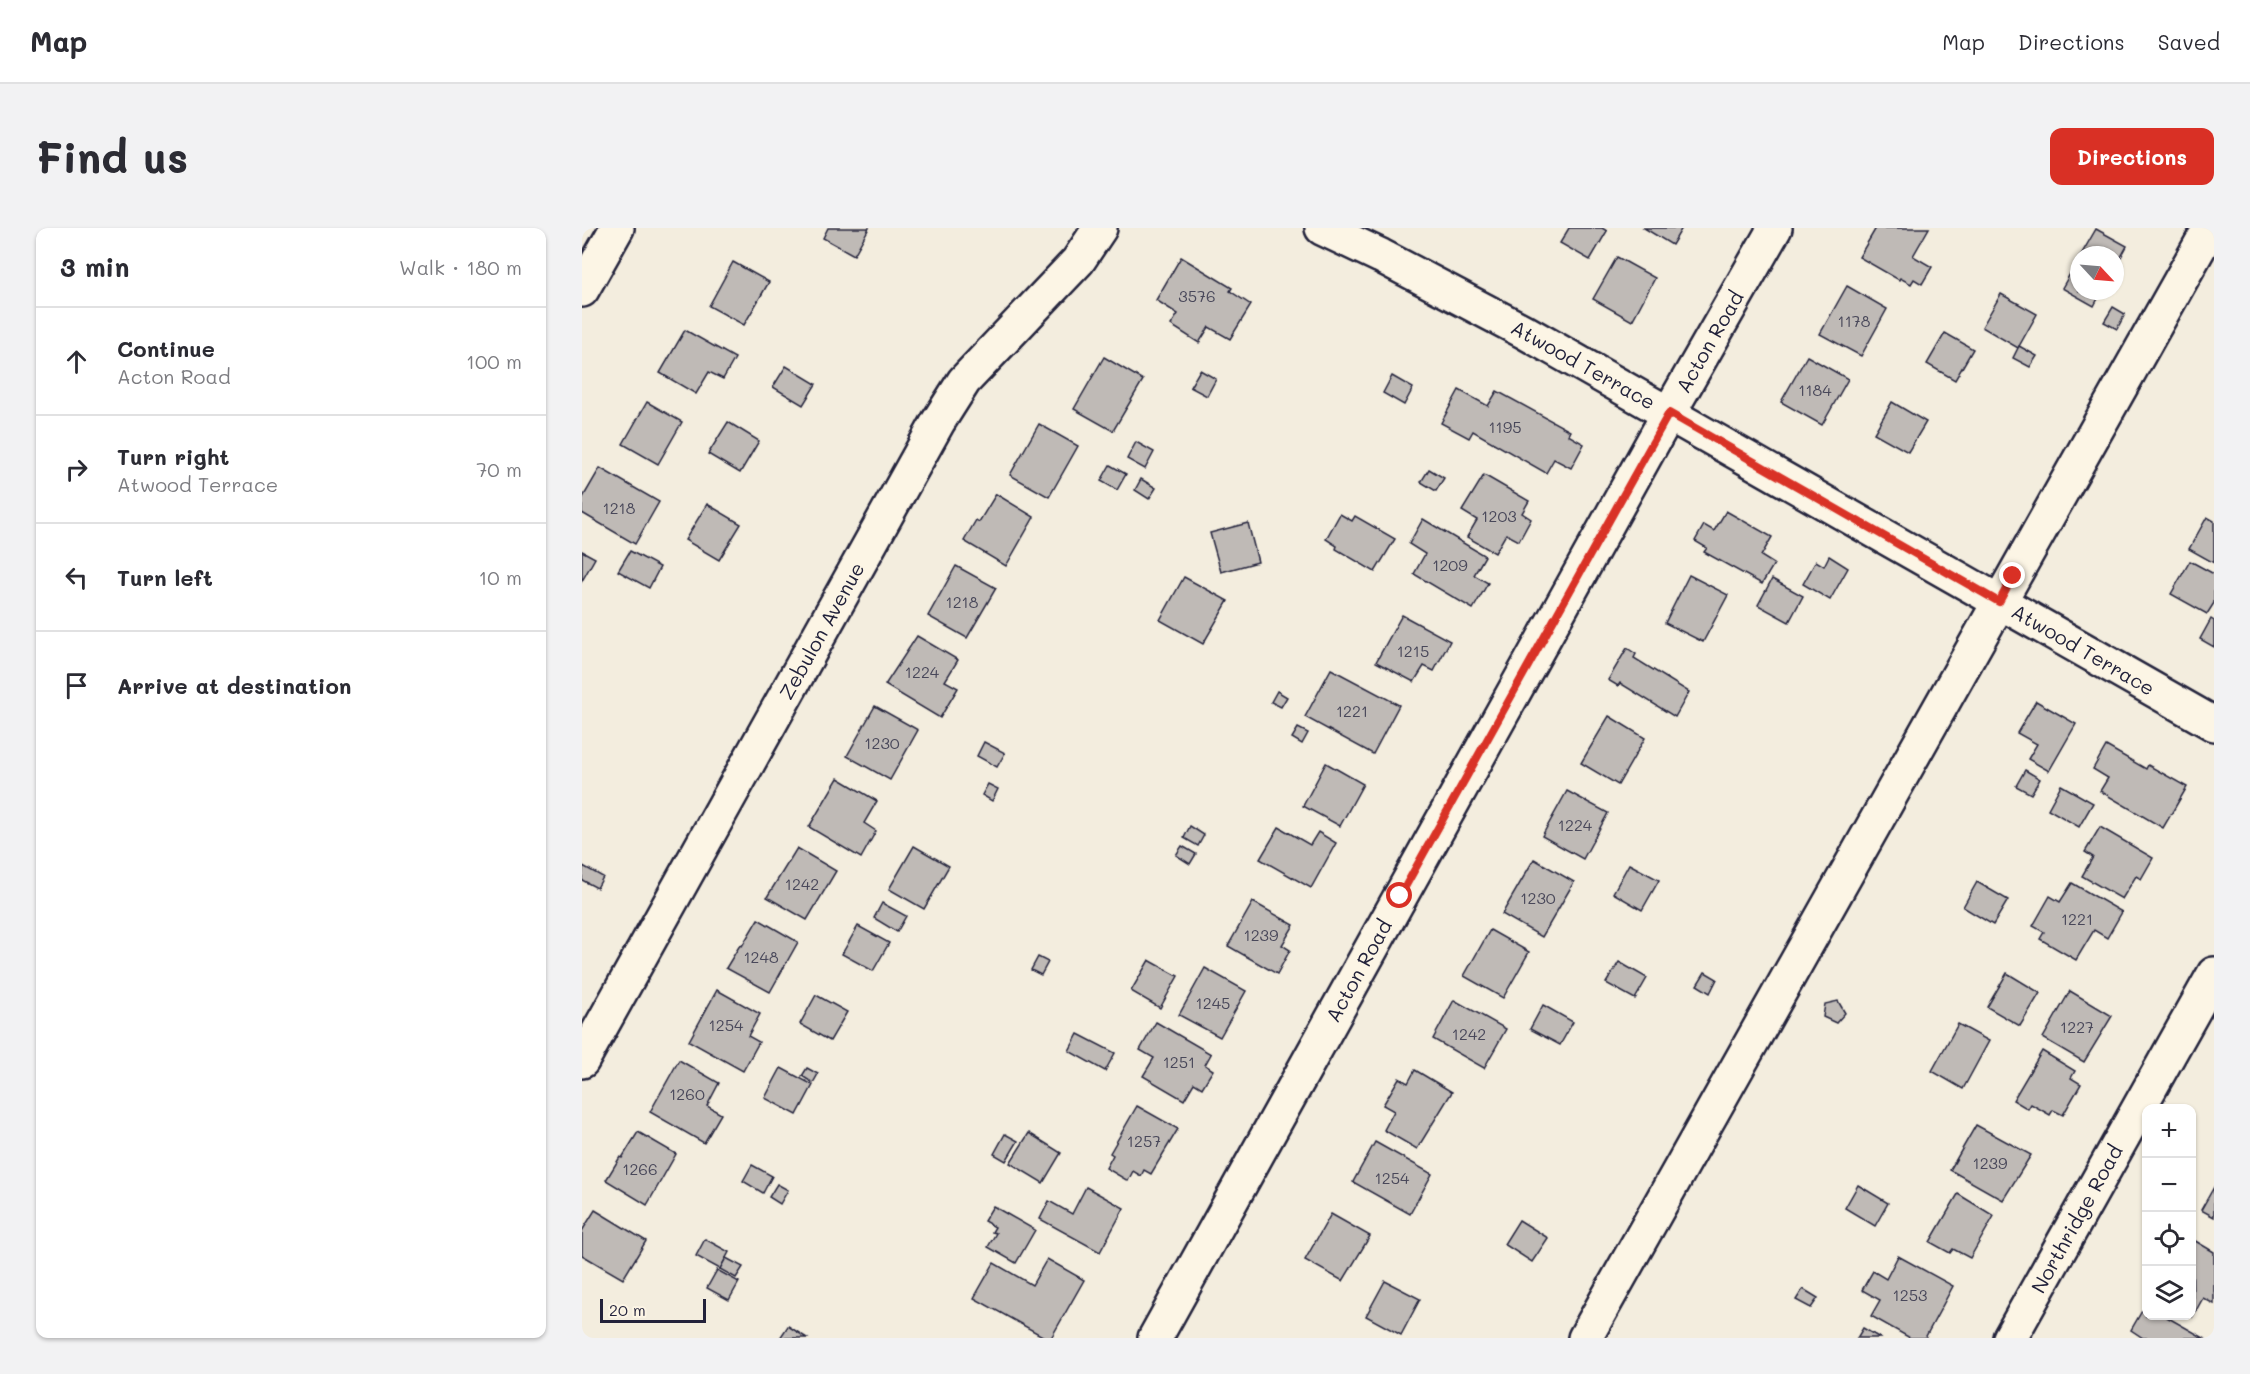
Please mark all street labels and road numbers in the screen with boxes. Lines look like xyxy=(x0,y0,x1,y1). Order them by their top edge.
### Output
street label: Acton Road xyxy=(1669,286,1749,397)
street label: Atwood Terrace xyxy=(1507,314,1660,415)
street label: Zebulon Avenue xyxy=(773,557,870,704)
street label: Atwood Terrace xyxy=(2007,598,2160,701)
street label: Acton Road xyxy=(1319,915,1397,1026)
street label: Northridge Road xyxy=(2025,1140,2128,1297)

